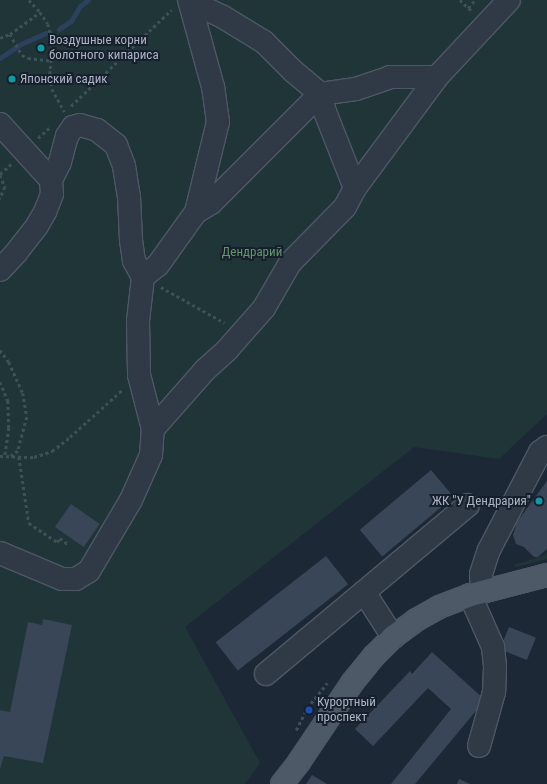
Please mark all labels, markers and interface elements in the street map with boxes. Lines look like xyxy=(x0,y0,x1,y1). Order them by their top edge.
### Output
place label: Воздушные корни болотного кипариса xyxy=(49,33,159,64)
marker: Воздушные корни болотного кипариса xyxy=(36,43,46,53)
place label: Японский садик xyxy=(20,71,108,87)
marker: Японский садик xyxy=(7,74,17,84)
park label: Дендрарий xyxy=(222,244,282,260)
place label: ЖК "У Дендрария" xyxy=(432,493,531,509)
marker: ЖК "У Дендрария" xyxy=(534,496,544,506)
place label: Курортный проспект xyxy=(317,695,376,726)
marker: Курортный проспект xyxy=(304,705,314,715)

